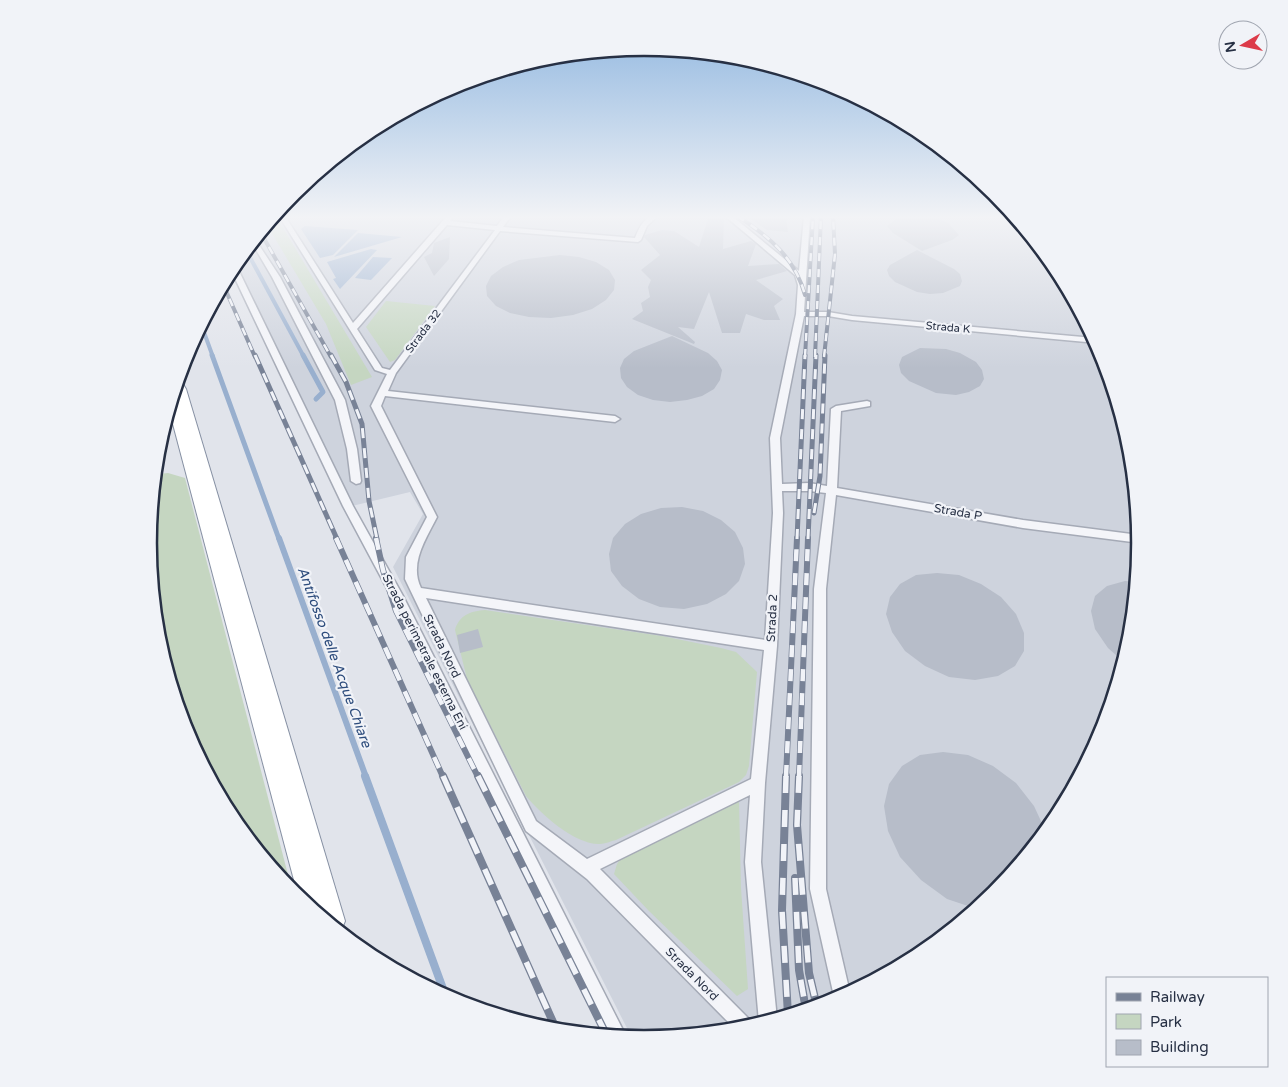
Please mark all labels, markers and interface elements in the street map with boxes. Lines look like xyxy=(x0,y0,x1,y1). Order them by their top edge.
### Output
north arrow xyxy=(1218,20,1268,70)
text: N xyxy=(1221,40,1240,54)
street label: Strada 32 xyxy=(403,307,444,356)
street label: Strada K xyxy=(925,319,971,336)
street label: Strada P xyxy=(933,501,983,523)
water label: Antifosso delle Acque Chiare xyxy=(294,564,376,751)
street label: Strada perimetrale esterna Eni xyxy=(380,572,470,732)
street label: Strada 2 xyxy=(764,594,780,642)
street label: Strada Nord xyxy=(421,612,463,680)
street label: Strada Nord xyxy=(663,945,721,1003)
legend xyxy=(1106,977,1268,1067)
text: Railway xyxy=(1150,988,1205,1006)
text: Park xyxy=(1150,1013,1182,1031)
text: Building xyxy=(1150,1038,1209,1056)

